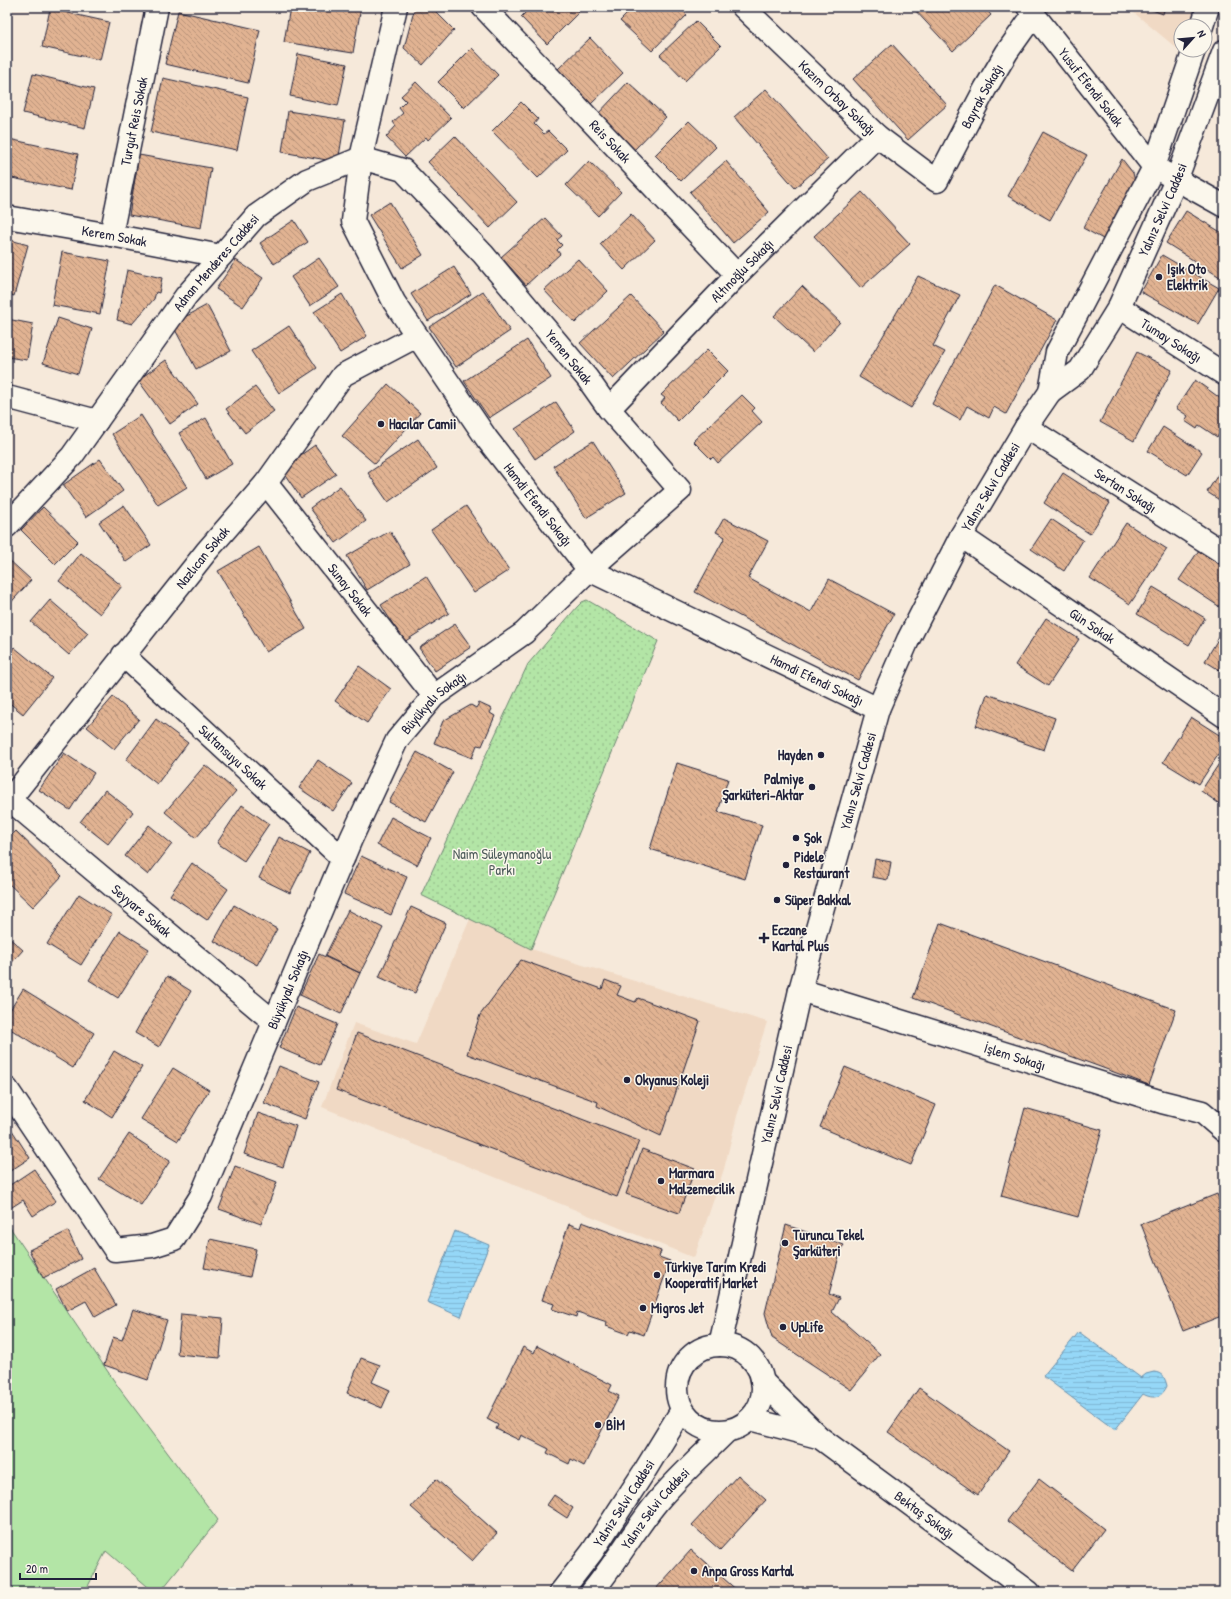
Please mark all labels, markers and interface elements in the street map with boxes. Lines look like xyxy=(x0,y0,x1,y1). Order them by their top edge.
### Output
north arrow xyxy=(1173,18,1213,58)
text: N xyxy=(1194,28,1210,39)
street label: Yusuf Efendi Sokak xyxy=(1055,44,1129,130)
street label: Kazım Orbay Sokağı xyxy=(795,56,881,139)
street label: Bayrak Sokağı xyxy=(956,60,1007,132)
street label: Turgut Reis Sokak xyxy=(115,75,152,167)
street label: Reis Sokak xyxy=(586,115,636,167)
street label: Yalnız Selvi Caddesi xyxy=(1133,160,1191,259)
street label: Adnan Menderes Caddesi xyxy=(168,209,263,315)
street label: Kerem Sokak xyxy=(80,220,149,251)
street label: Altınoğlu Sokağı xyxy=(706,234,777,306)
place label: Işık Oto Elektrik xyxy=(1167,259,1208,294)
marker: Işık Oto Elektrik xyxy=(1154,272,1164,282)
street label: Tumay Sokağı xyxy=(1137,313,1206,367)
street label: Yemen Sokak xyxy=(541,325,598,388)
place label: Hacılar Camii xyxy=(389,414,456,433)
marker: Hacılar Camii xyxy=(376,419,386,429)
street label: Yalnız Selvi Caddesi xyxy=(956,438,1024,534)
street label: Hamdi Efendi Sokağı xyxy=(500,459,577,550)
street label: Sertan Sokağı xyxy=(1091,463,1160,517)
street label: Nazlıcan Sokak xyxy=(171,522,234,592)
street label: Sunay Sokak xyxy=(324,559,377,620)
street label: Gün Sokak xyxy=(1066,603,1119,648)
street label: Hamdi Efendi Sokağı xyxy=(768,649,867,710)
street label: Büyükyalı Sokağı xyxy=(396,666,470,738)
street label: Sultansuyu Sokak xyxy=(195,720,272,793)
street label: Yalnız Selvi Caddesi xyxy=(835,730,880,831)
place label: Hayden xyxy=(778,745,813,766)
marker: Hayden xyxy=(816,750,826,760)
place label: Palmiye Şarküteri-Aktar xyxy=(722,769,805,804)
marker: Palmiye Şarküteri-Aktar xyxy=(807,782,817,792)
place label: Şok xyxy=(804,828,822,847)
marker: Şok xyxy=(791,833,801,843)
park label: Naim Süleymanoğlu Parkı xyxy=(453,844,552,879)
place label: Pidele Restaurant xyxy=(794,847,850,882)
marker: Pidele Restaurant xyxy=(781,860,791,870)
street label: Seyyare Sokak xyxy=(108,880,176,941)
place label: Süper Bakkal xyxy=(785,890,851,911)
marker: Süper Bakkal xyxy=(772,895,782,905)
place label: Eczane Kartal Plus xyxy=(772,920,830,955)
marker: Eczane Kartal Plus xyxy=(759,933,769,943)
street label: Büyükyalı Sokağı xyxy=(262,947,312,1032)
street label: İşlem Sokağı xyxy=(982,1038,1048,1075)
street label: Yalnız Selvi Caddesi xyxy=(756,1043,796,1145)
place label: Okyanus Koleji xyxy=(635,1070,709,1091)
marker: Okyanus Koleji xyxy=(622,1075,632,1085)
place label: Marmara Malzemecilik xyxy=(669,1163,735,1198)
marker: Marmara Malzemecilik xyxy=(656,1176,666,1186)
place label: Turuncu Tekel Şarküteri xyxy=(792,1225,864,1260)
marker: Turuncu Tekel Şarküteri xyxy=(780,1238,790,1248)
place label: Türkiye Tarım Kredi Kooperatif Market xyxy=(664,1257,766,1294)
marker: Türkiye Tarım Kredi Kooperatif Market xyxy=(652,1270,662,1280)
place label: Migros Jet xyxy=(651,1298,705,1319)
marker: Migros Jet xyxy=(638,1303,648,1313)
place label: UpLife xyxy=(791,1317,824,1338)
marker: UpLife xyxy=(778,1322,788,1332)
place label: BİM xyxy=(606,1415,625,1434)
marker: BİM xyxy=(593,1420,603,1430)
street label: Yalniz Selvi Caddesi xyxy=(588,1456,658,1550)
street label: Yalnız Selvi Caddesi xyxy=(616,1463,693,1553)
street label: Bektaş Sokağı xyxy=(891,1486,959,1543)
scale bar xyxy=(20,1555,96,1581)
text: 20 m xyxy=(26,1560,48,1577)
place label: Anpa Gross Kartal xyxy=(702,1561,794,1582)
marker: Anpa Gross Kartal xyxy=(689,1566,699,1576)

